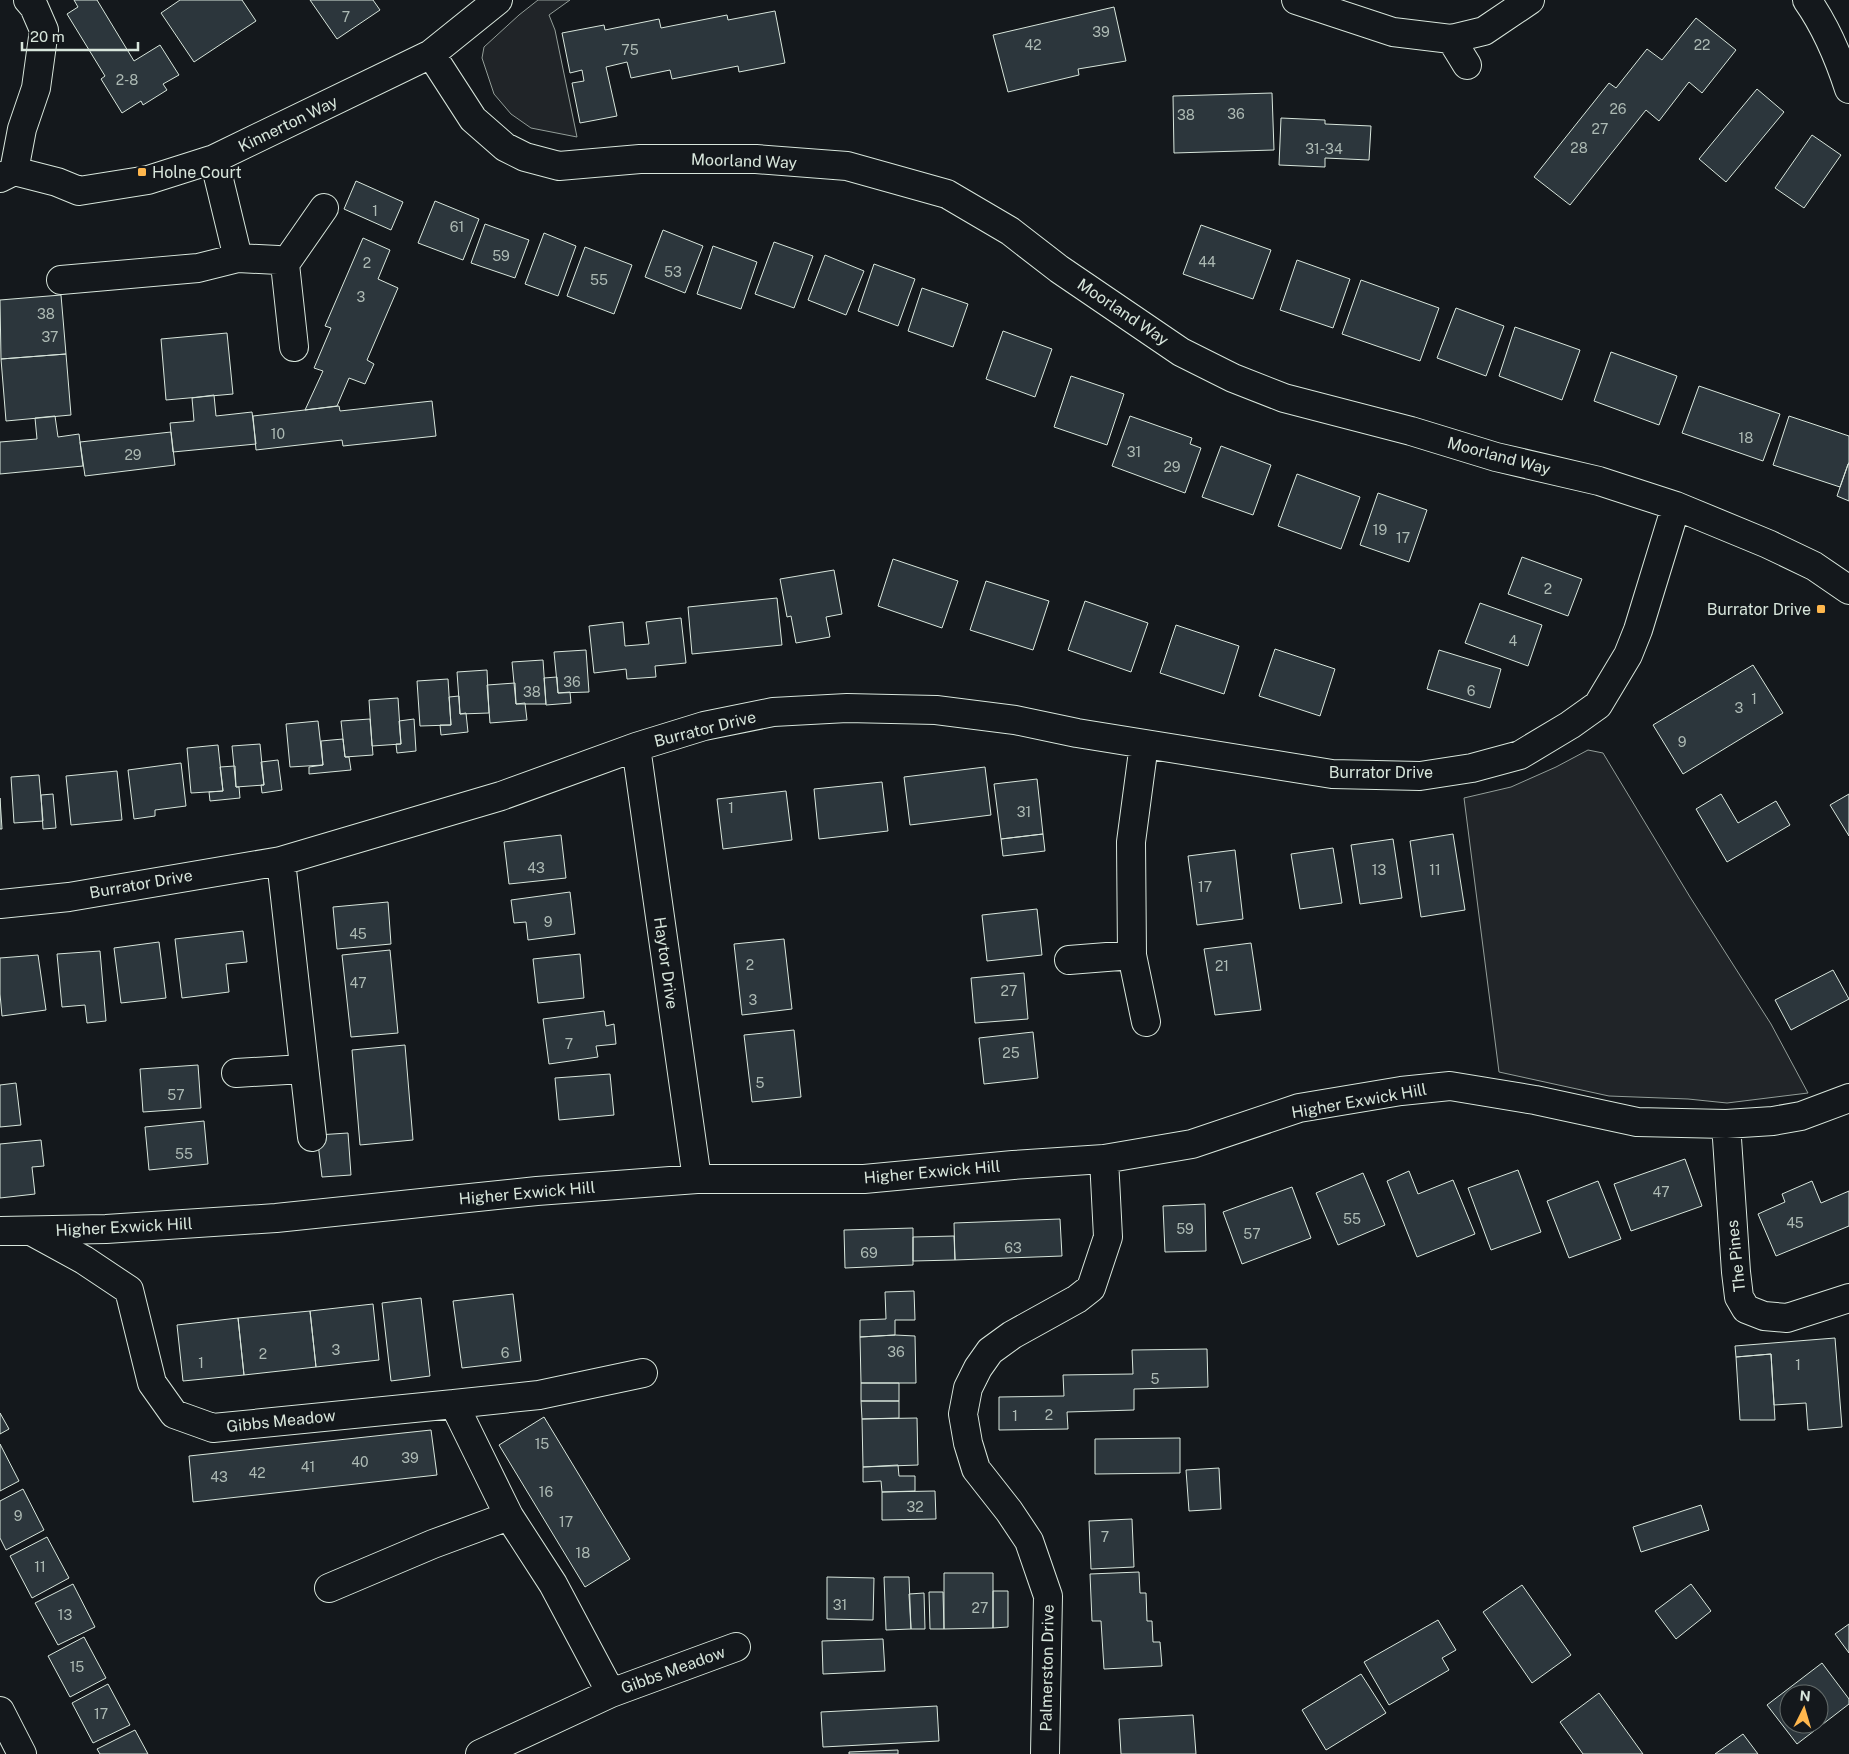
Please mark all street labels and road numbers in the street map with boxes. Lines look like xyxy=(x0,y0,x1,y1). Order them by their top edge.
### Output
street label: Kinnerton Way xyxy=(235,92,341,156)
street label: Moorland Way xyxy=(691,150,798,172)
street label: Moorland Way xyxy=(1074,274,1173,350)
street label: Moorland Way xyxy=(1445,433,1553,479)
street label: Burrator Drive xyxy=(652,707,758,751)
street label: Burrator Drive xyxy=(1329,763,1433,782)
street label: Burrator Drive xyxy=(88,866,194,902)
street label: Haytor Drive xyxy=(650,916,682,1010)
street label: Higher Exwick Hill xyxy=(1290,1080,1428,1122)
street label: Higher Exwick Hill xyxy=(863,1157,1001,1187)
street label: Higher Exwick Hill xyxy=(458,1178,596,1208)
street label: Higher Exwick Hill xyxy=(55,1214,193,1240)
street label: The Pines xyxy=(1723,1219,1749,1293)
street label: Gibbs Meadow xyxy=(226,1406,337,1436)
street label: Palmerston Drive xyxy=(1036,1604,1058,1732)
street label: Gibbs Meadow xyxy=(618,1642,728,1698)

